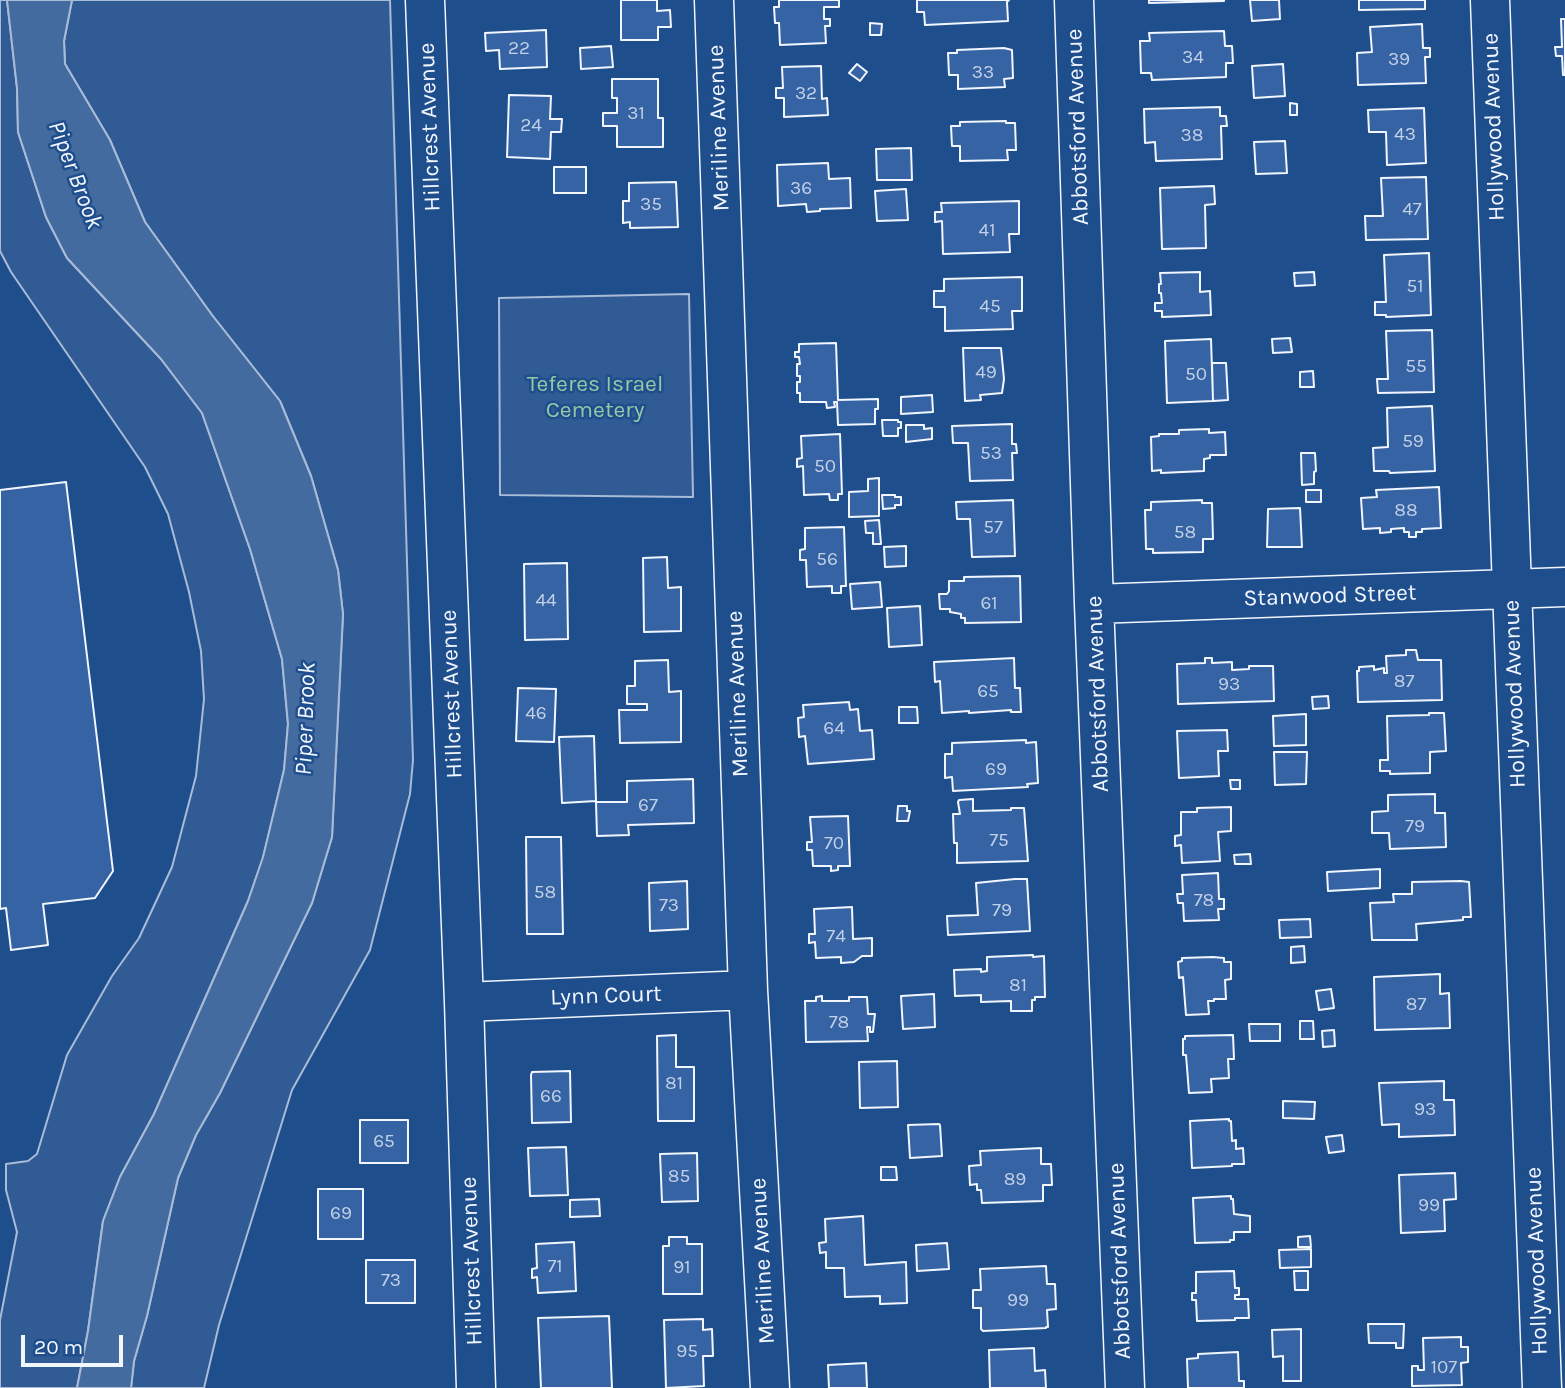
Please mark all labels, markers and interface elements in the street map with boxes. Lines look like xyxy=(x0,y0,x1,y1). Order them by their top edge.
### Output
street label: Abbotsford Avenue xyxy=(1061,28,1095,226)
street label: Hollywood Avenue xyxy=(1477,33,1511,221)
house number: 22 xyxy=(508,38,530,60)
street label: Hillcrest Avenue xyxy=(413,42,447,212)
street label: Meriline Avenue xyxy=(702,44,736,212)
house number: 34 xyxy=(1182,47,1204,69)
house number: 39 xyxy=(1388,49,1410,71)
house number: 33 xyxy=(972,62,994,84)
house number: 32 xyxy=(795,83,817,105)
house number: 31 xyxy=(627,103,645,125)
house number: 24 xyxy=(520,115,542,137)
water label: Piper Brook xyxy=(41,117,109,233)
house number: 43 xyxy=(1394,124,1416,146)
house number: 38 xyxy=(1181,125,1203,147)
house number: 36 xyxy=(790,178,812,200)
house number: 35 xyxy=(640,194,662,216)
house number: 47 xyxy=(1402,199,1422,221)
house number: 41 xyxy=(979,220,995,242)
house number: 51 xyxy=(1406,276,1424,298)
house number: 45 xyxy=(979,296,1001,318)
house number: 55 xyxy=(1405,356,1427,378)
house number: 49 xyxy=(975,362,997,384)
house number: 50 xyxy=(1185,364,1207,386)
park label: Teferes Israel Cemetery xyxy=(527,370,663,424)
house number: 59 xyxy=(1402,431,1424,453)
house number: 53 xyxy=(980,443,1002,465)
house number: 50 xyxy=(814,456,836,478)
house number: 88 xyxy=(1394,500,1418,522)
house number: 57 xyxy=(983,517,1003,539)
house number: 58 xyxy=(1174,522,1196,544)
house number: 56 xyxy=(816,549,838,571)
street label: Stanwood Street xyxy=(1243,579,1417,613)
house number: 44 xyxy=(535,590,557,612)
house number: 61 xyxy=(980,593,998,615)
street label: Abbotsford Avenue xyxy=(1081,595,1115,793)
street label: Hollywood Avenue xyxy=(1498,600,1532,788)
street label: Hillcrest Avenue xyxy=(435,609,469,779)
street label: Meriline Avenue xyxy=(721,610,755,778)
water label: Piper Brook xyxy=(290,662,322,776)
house number: 87 xyxy=(1394,671,1414,693)
house number: 93 xyxy=(1218,674,1240,696)
house number: 65 xyxy=(977,681,999,703)
house number: 46 xyxy=(525,703,547,725)
house number: 64 xyxy=(823,718,845,740)
house number: 69 xyxy=(985,759,1007,781)
house number: 67 xyxy=(638,795,658,817)
house number: 79 xyxy=(1405,816,1425,838)
house number: 75 xyxy=(989,830,1009,852)
house number: 70 xyxy=(824,833,844,855)
house number: 58 xyxy=(534,882,556,904)
house number: 78 xyxy=(1194,890,1214,912)
house number: 73 xyxy=(659,895,679,917)
house number: 79 xyxy=(992,900,1012,922)
house number: 74 xyxy=(826,926,846,948)
house number: 81 xyxy=(1009,975,1027,997)
street label: Lynn Court xyxy=(550,980,662,1012)
house number: 87 xyxy=(1406,994,1426,1016)
house number: 78 xyxy=(829,1012,849,1034)
house number: 81 xyxy=(665,1073,683,1095)
house number: 66 xyxy=(540,1086,562,1108)
house number: 93 xyxy=(1414,1099,1436,1121)
house number: 65 xyxy=(373,1131,395,1153)
street label: Abbotsford Avenue xyxy=(1103,1162,1137,1360)
house number: 85 xyxy=(668,1166,690,1188)
street label: Hollywood Avenue xyxy=(1520,1167,1554,1355)
house number: 89 xyxy=(1004,1169,1026,1191)
street label: Hillcrest Avenue xyxy=(455,1176,489,1346)
street label: Meriline Avenue xyxy=(745,1177,781,1345)
house number: 99 xyxy=(1418,1195,1440,1217)
house number: 69 xyxy=(330,1203,352,1225)
house number: 71 xyxy=(547,1256,563,1278)
house number: 91 xyxy=(673,1257,691,1279)
house number: 73 xyxy=(381,1270,401,1292)
house number: 99 xyxy=(1007,1290,1029,1312)
scale bar xyxy=(24,1322,126,1366)
text: 20 m xyxy=(34,1335,83,1359)
house number: 95 xyxy=(676,1341,698,1363)
house number: 107 xyxy=(1431,1357,1457,1379)

